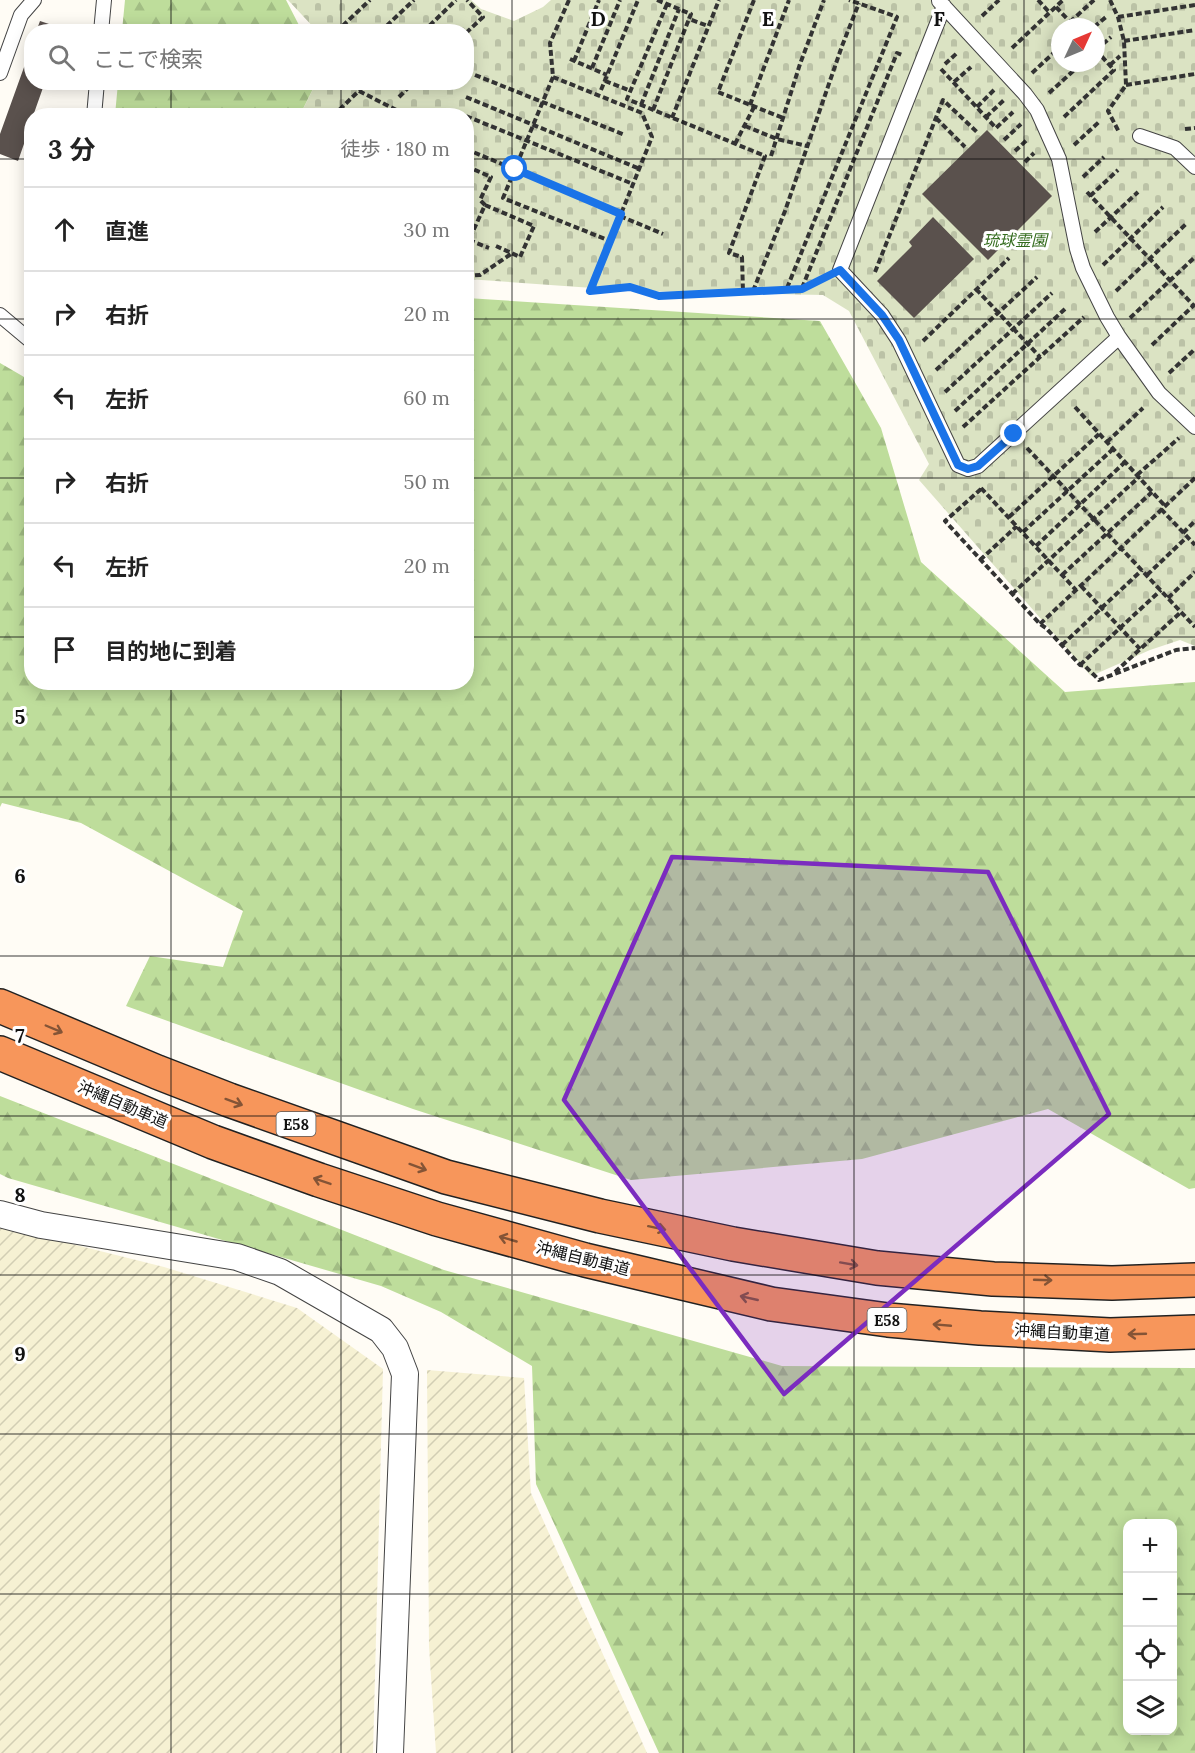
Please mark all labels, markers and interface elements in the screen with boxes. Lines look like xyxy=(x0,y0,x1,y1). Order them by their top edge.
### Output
text: D xyxy=(590,6,606,31)
text: E xyxy=(762,6,774,31)
text: F xyxy=(933,6,945,31)
north arrow xyxy=(1051,18,1105,72)
search box xyxy=(24,24,474,90)
icon: search xyxy=(45,41,78,74)
text: ここで検索 xyxy=(93,45,203,73)
text: 3 分 xyxy=(48,133,95,166)
text: 徒歩 · 180 m xyxy=(340,136,450,161)
route start xyxy=(501,155,527,181)
icon: ahead xyxy=(48,213,81,246)
text: 直進 xyxy=(105,217,149,245)
text: 30 m xyxy=(403,217,450,242)
park label: 琉球霊園 xyxy=(983,230,1049,250)
icon: right xyxy=(48,297,81,330)
text: 右折 xyxy=(105,301,149,329)
text: 20 m xyxy=(404,301,450,326)
icon: left xyxy=(48,381,81,414)
text: 左折 xyxy=(105,385,149,413)
text: 60 m xyxy=(403,385,450,410)
route end xyxy=(1000,420,1026,446)
icon: right xyxy=(48,465,81,498)
text: 右折 xyxy=(105,469,149,497)
text: 50 m xyxy=(404,469,450,494)
icon: left xyxy=(48,549,81,582)
text: 左折 xyxy=(105,553,149,581)
text: 20 m xyxy=(404,553,450,578)
icon: arrive xyxy=(48,633,81,666)
text: 目的地に到着 xyxy=(105,637,237,665)
text: 5 xyxy=(15,704,26,729)
text: 6 xyxy=(14,863,26,888)
text: 7 xyxy=(15,1023,25,1048)
one-way arrow xyxy=(44,1024,63,1035)
street label: 沖縄自動車道 xyxy=(75,1076,171,1132)
one-way arrow xyxy=(225,1098,243,1109)
road number: E58 xyxy=(276,1112,316,1136)
one-way arrow xyxy=(408,1163,427,1174)
one-way arrow xyxy=(313,1174,332,1185)
text: 8 xyxy=(14,1182,26,1207)
one-way arrow xyxy=(647,1223,666,1234)
one-way arrow xyxy=(499,1233,518,1244)
street label: 沖縄自動車道 xyxy=(534,1237,632,1279)
one-way arrow xyxy=(838,1258,858,1269)
one-way arrow xyxy=(1032,1275,1052,1286)
one-way arrow xyxy=(740,1292,759,1304)
road number: E58 xyxy=(868,1308,906,1332)
one-way arrow xyxy=(932,1319,952,1330)
street label: 沖縄自動車道 xyxy=(1014,1320,1110,1344)
one-way arrow xyxy=(1127,1328,1147,1340)
text: 9 xyxy=(14,1341,26,1366)
map controls xyxy=(1123,1519,1177,1735)
button: + xyxy=(1123,1519,1177,1573)
button: − xyxy=(1123,1573,1177,1627)
button: locate xyxy=(1123,1627,1177,1681)
button: layers xyxy=(1123,1681,1177,1735)

